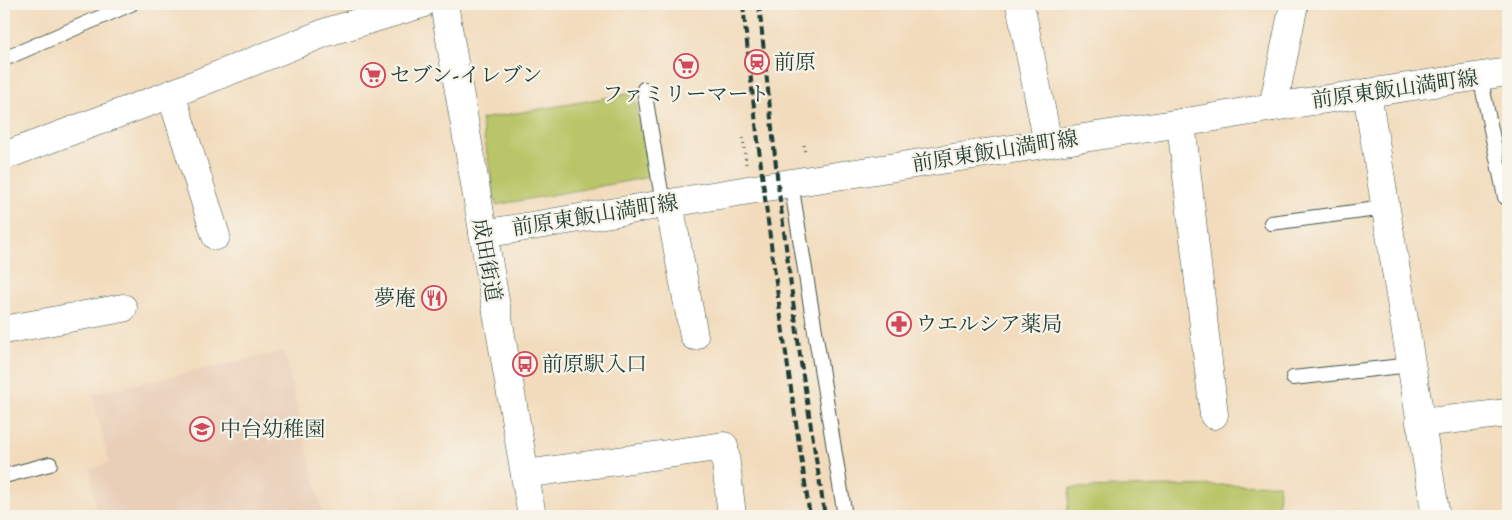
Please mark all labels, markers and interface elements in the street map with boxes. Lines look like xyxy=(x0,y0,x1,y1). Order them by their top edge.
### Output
station icon: 前原 xyxy=(744,49,770,75)
place label: 前原 xyxy=(774,49,816,79)
supermarket icon: ファミリーマート xyxy=(673,53,699,79)
supermarket icon: セブン-イレブン xyxy=(360,62,386,88)
place label: セブン-イレブン xyxy=(390,62,542,92)
street label: 前原東飯山満町線 xyxy=(1310,64,1481,118)
place label: ファミリーマート xyxy=(602,81,770,111)
street label: 前原東飯山満町線 xyxy=(910,125,1081,181)
street label: 前原東飯山満町線 xyxy=(510,189,681,245)
street label: 成田街道 xyxy=(463,216,507,304)
place label: 夢庵 xyxy=(374,285,416,315)
restaurant icon: 夢庵 xyxy=(421,285,447,311)
pharmacy icon: ウエルシア薬局 xyxy=(886,311,912,337)
place label: ウエルシア薬局 xyxy=(916,311,1062,341)
bus stop icon: 前原駅入口 xyxy=(512,351,538,377)
place label: 前原駅入口 xyxy=(542,351,647,381)
school or university icon: 中台幼稚園 xyxy=(189,416,215,442)
place label: 中台幼稚園 xyxy=(220,416,325,446)

